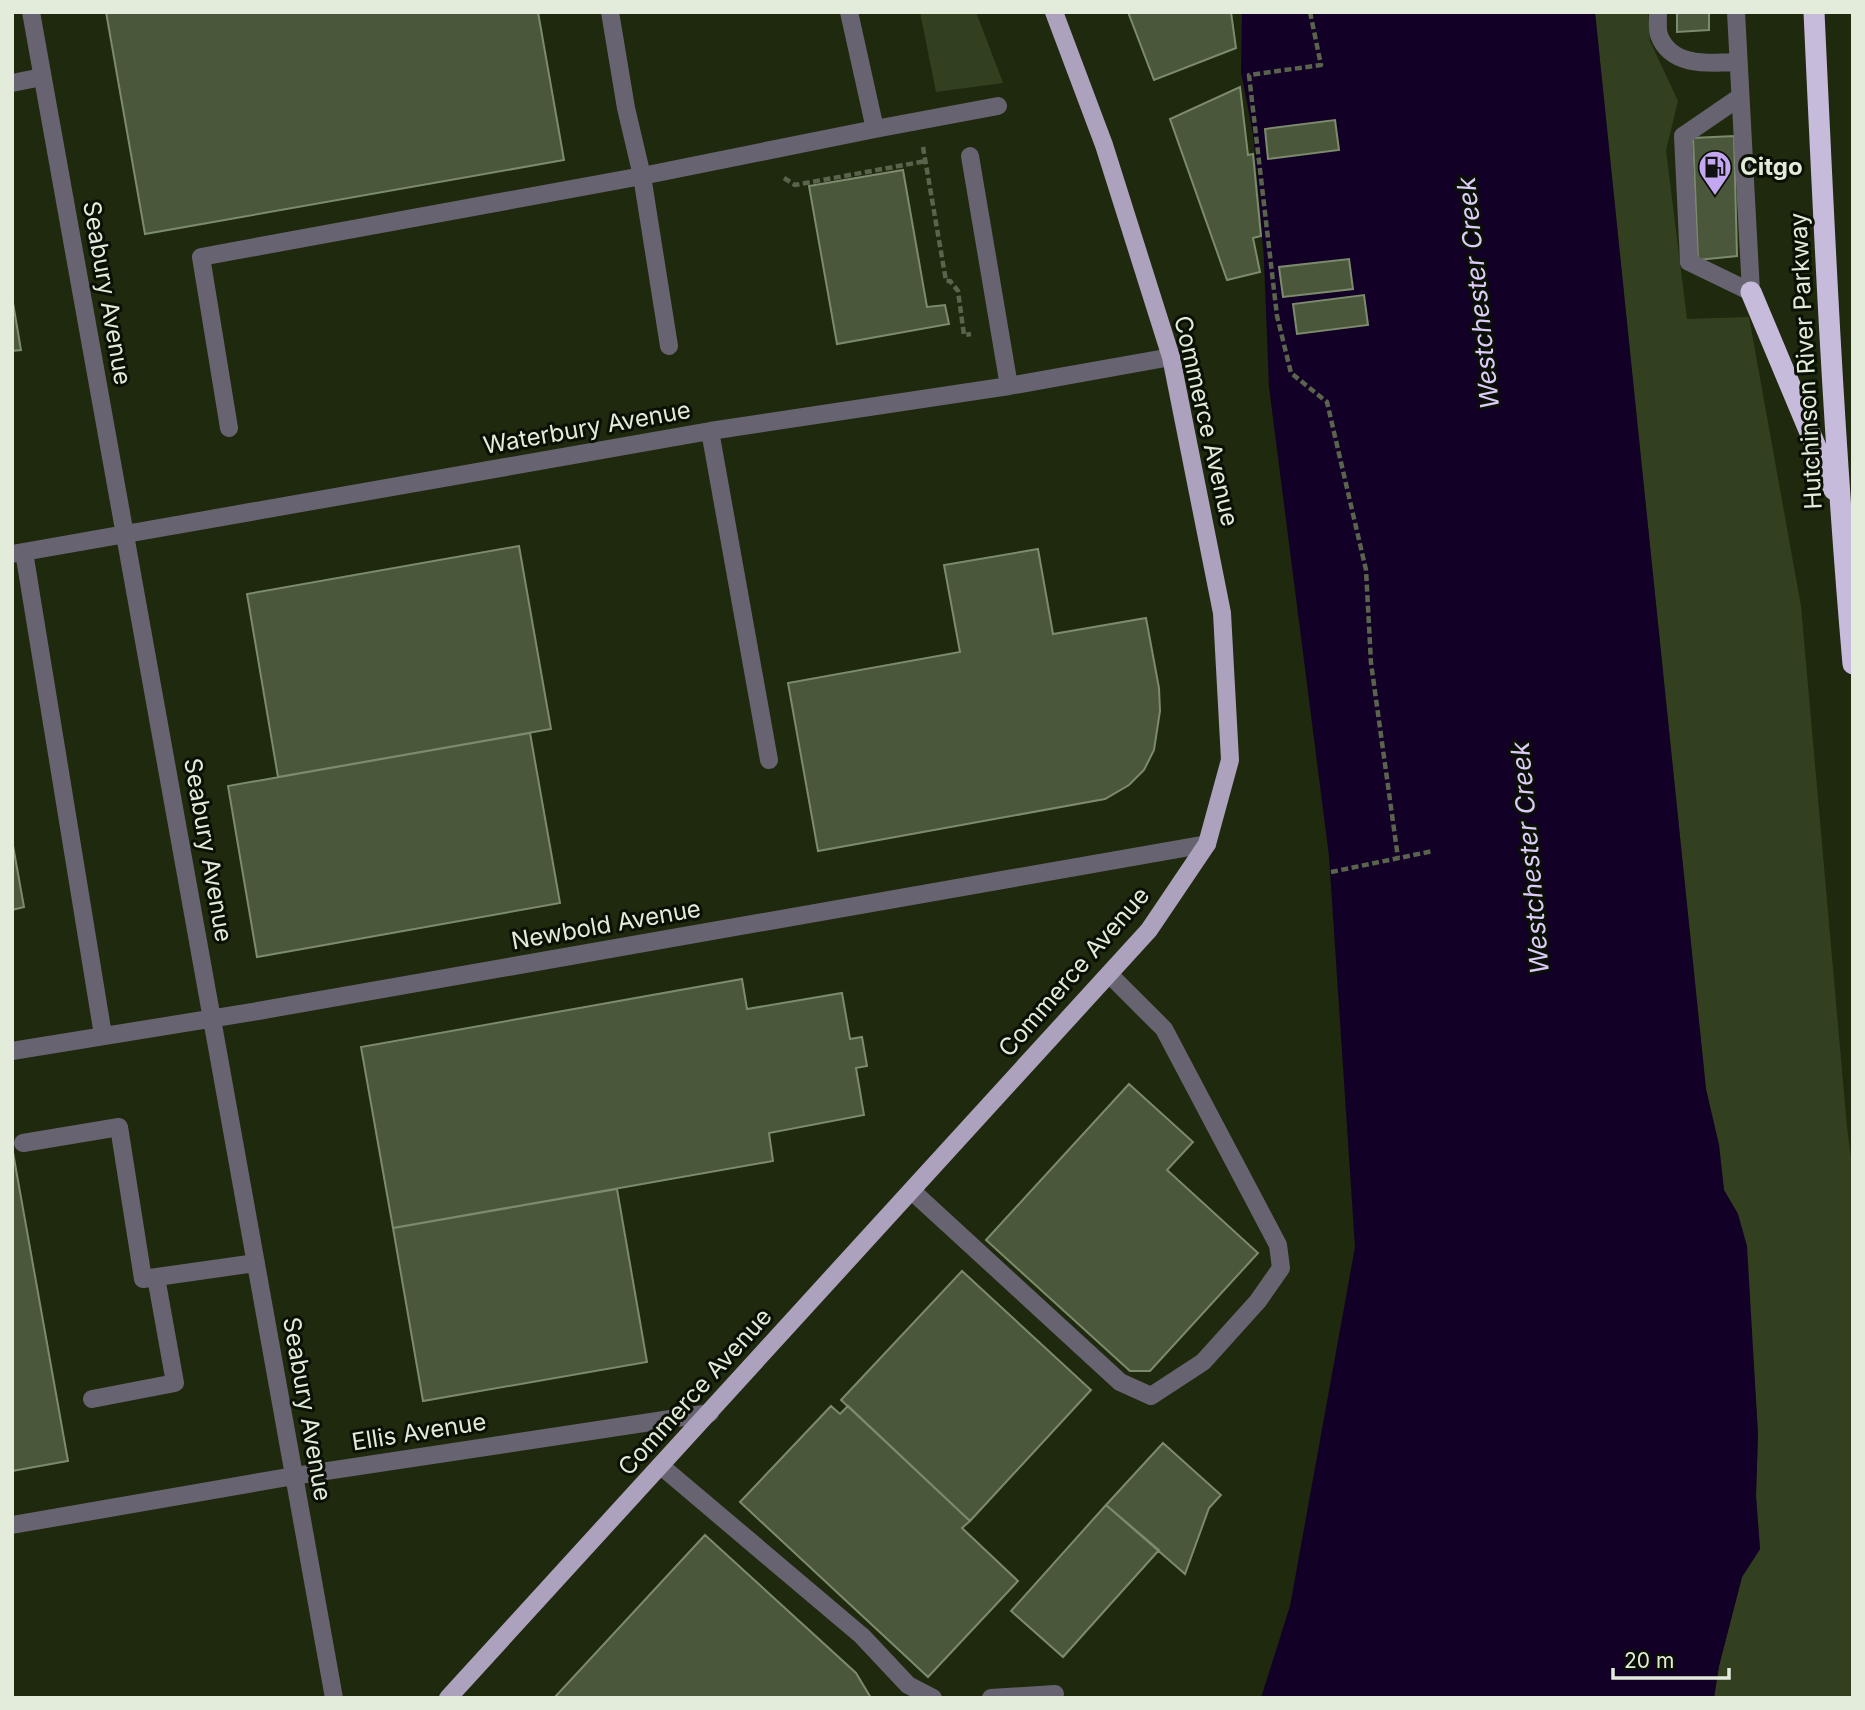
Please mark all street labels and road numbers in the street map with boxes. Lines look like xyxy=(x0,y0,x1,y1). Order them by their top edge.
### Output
street label: Seabury Avenue xyxy=(77,199,138,387)
street label: Hutchinson River Parkway xyxy=(1783,212,1828,510)
street label: Commerce Avenue xyxy=(1168,313,1245,529)
street label: Waterbury Avenue xyxy=(481,395,693,460)
street label: Seabury Avenue xyxy=(178,756,239,944)
street label: Commerce Avenue xyxy=(992,881,1155,1062)
street label: Newbold Avenue xyxy=(509,894,703,955)
street label: Commerce Avenue xyxy=(612,1302,777,1481)
street label: Seabury Avenue xyxy=(277,1315,338,1503)
street label: Ellis Avenue xyxy=(350,1407,488,1456)

